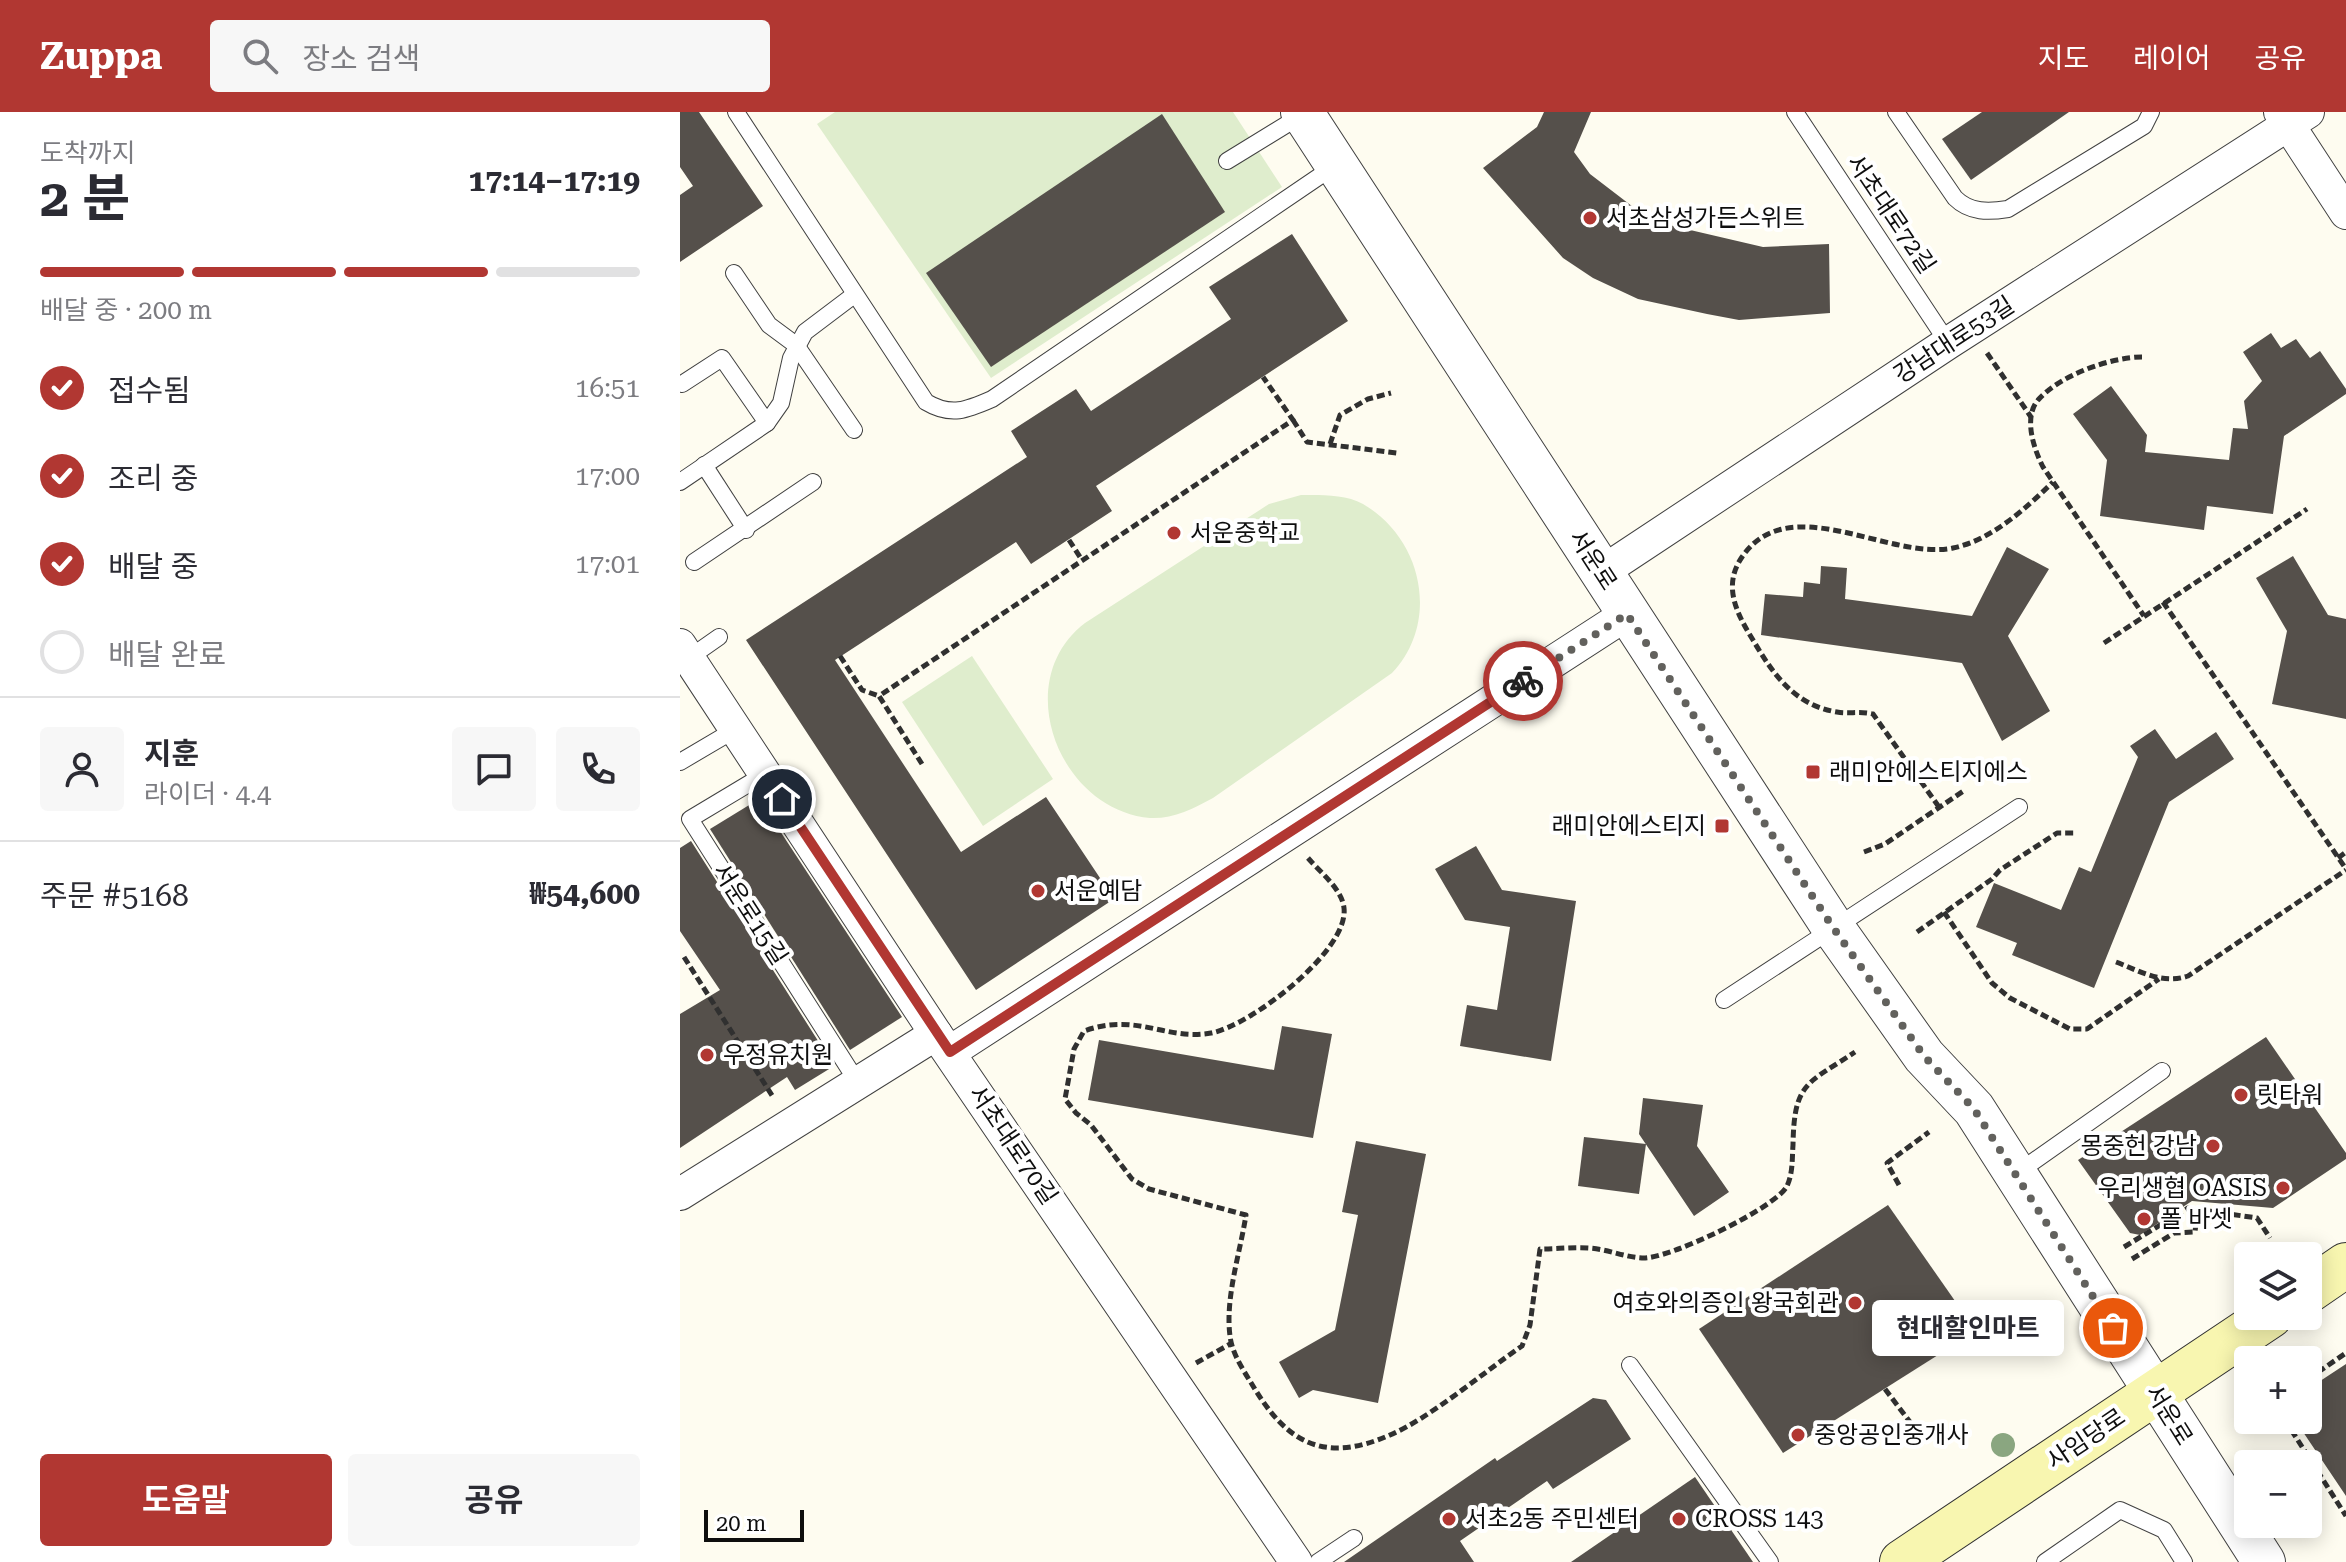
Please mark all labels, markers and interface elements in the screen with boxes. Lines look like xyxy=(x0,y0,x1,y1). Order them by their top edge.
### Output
search box xyxy=(210,20,770,92)
text: Zuppa xyxy=(40,34,162,78)
icon: search xyxy=(238,34,282,78)
text: 장소 검색 xyxy=(302,41,420,76)
text: 지도 xyxy=(2038,42,2089,75)
text: 레이어 xyxy=(2133,42,2210,75)
text: 공유 xyxy=(2254,42,2306,75)
text: 도착까지 xyxy=(40,138,136,168)
street label: 서초대로72길 xyxy=(1841,149,1941,279)
text: 17:14–17:19 xyxy=(468,163,640,198)
text: 2 분 xyxy=(40,168,130,229)
place label: 서초삼성가든스위트 xyxy=(1606,204,1805,232)
marker: 서초삼성가든스위트 xyxy=(1581,209,1599,227)
street label: 강남대로53길 xyxy=(1889,291,2019,389)
text: 배달 중 · 200 m xyxy=(40,295,212,325)
icon: check xyxy=(40,366,84,410)
text: 접수됨 xyxy=(108,373,191,408)
text: 16:51 xyxy=(575,373,640,403)
icon: check xyxy=(40,454,84,498)
text: 조리 중 xyxy=(108,461,198,496)
text: 17:00 xyxy=(575,461,640,491)
place label: 서운중학교 xyxy=(1190,519,1300,547)
marker: 서운중학교 xyxy=(1165,524,1183,542)
street label: 서운로 xyxy=(1563,525,1623,595)
icon: check xyxy=(40,542,84,586)
text: 배달 중 xyxy=(108,549,198,584)
text: 17:01 xyxy=(575,549,640,579)
text: 배달 완료 xyxy=(108,637,226,672)
courier xyxy=(1483,641,1563,721)
icon: bike xyxy=(1501,659,1545,703)
button: person xyxy=(40,727,124,811)
button: chat xyxy=(452,727,536,811)
button: phone xyxy=(556,727,640,811)
text: 지훈 xyxy=(144,736,199,771)
place label: 래미안에스티지에스 xyxy=(1829,758,2028,786)
marker: 래미안에스티지에스 xyxy=(1804,763,1822,781)
pin xyxy=(748,765,816,833)
icon: home xyxy=(760,777,804,821)
text: 라이더 · 4.4 xyxy=(144,779,271,809)
place label: 래미안에스티지 xyxy=(1551,812,1706,840)
marker: 래미안에스티지 xyxy=(1713,817,1731,835)
street label: 서운로15길 xyxy=(707,858,793,970)
text: ₩54,600 xyxy=(529,876,640,911)
place label: 서운예담 xyxy=(1054,877,1142,905)
text: 주문 #5168 xyxy=(40,878,189,913)
marker: 서운예담 xyxy=(1029,882,1047,900)
place label: 우정유치원 xyxy=(723,1041,833,1069)
marker: 우정유치원 xyxy=(698,1046,716,1064)
street label: 서초대로70길 xyxy=(963,1080,1063,1210)
place label: 릿타워 xyxy=(2257,1081,2323,1109)
marker: 릿타워 xyxy=(2232,1086,2250,1104)
place label: 몽중헌 강남 xyxy=(2081,1132,2197,1160)
marker: 몽중헌 강남 xyxy=(2204,1137,2222,1155)
place label: 우리생협 OASIS xyxy=(2098,1174,2267,1202)
marker: 우리생협 OASIS xyxy=(2274,1179,2292,1197)
place label: 폴 바셋 xyxy=(2160,1205,2232,1233)
marker: 폴 바셋 xyxy=(2135,1210,2153,1228)
map controls xyxy=(2234,1242,2322,1538)
button: layers xyxy=(2234,1242,2322,1330)
place label: 여호와의증인 왕국회관 xyxy=(1612,1289,1839,1317)
marker: 여호와의증인 왕국회관 xyxy=(1846,1294,1864,1312)
pin xyxy=(2079,1294,2147,1362)
callout: 현대할인마트 xyxy=(1873,1300,2065,1356)
icon: bag xyxy=(2091,1306,2135,1350)
text: 현대할인마트 xyxy=(1896,1313,2040,1343)
button: + xyxy=(2234,1346,2322,1434)
street label: 서운로 xyxy=(2140,1379,2198,1451)
street label: 사임당로 xyxy=(2042,1403,2130,1475)
place label: 중앙공인중개사 xyxy=(1814,1421,1969,1449)
marker: 중앙공인중개사 xyxy=(1789,1426,1807,1444)
button: − xyxy=(2234,1450,2322,1538)
button: 도움말 xyxy=(40,1454,332,1546)
button: 공유 xyxy=(348,1454,640,1546)
place label: 서초2동 주민센터 xyxy=(1465,1505,1639,1533)
place label: CROSS 143 xyxy=(1695,1505,1824,1533)
scale bar xyxy=(704,1506,804,1542)
marker: 서초2동 주민센터 xyxy=(1440,1510,1458,1528)
marker: CROSS 143 xyxy=(1670,1510,1688,1528)
text: 20 m xyxy=(716,1511,766,1536)

